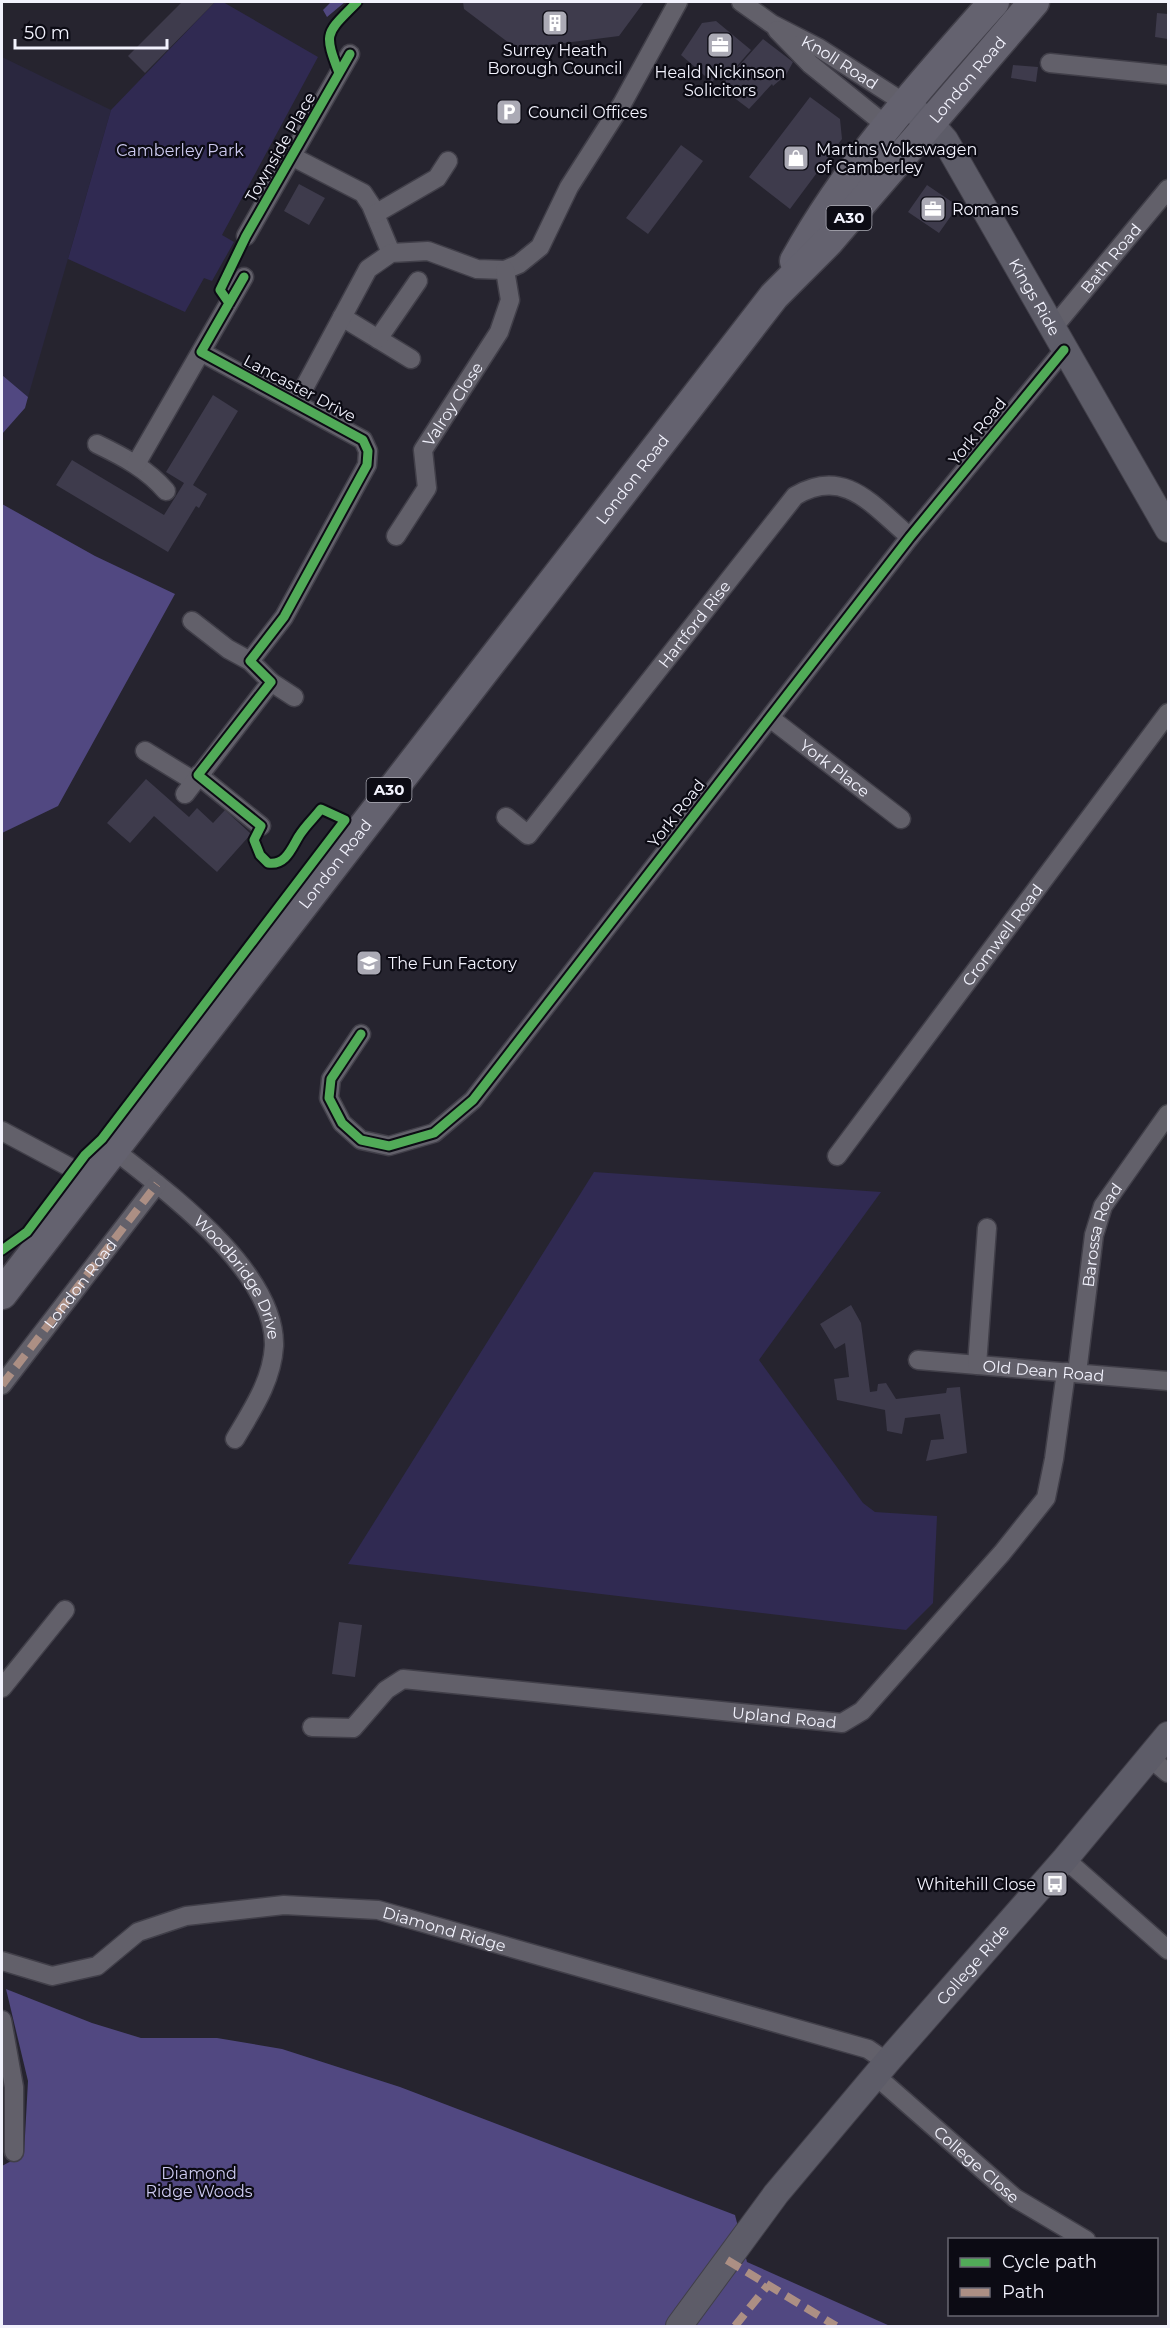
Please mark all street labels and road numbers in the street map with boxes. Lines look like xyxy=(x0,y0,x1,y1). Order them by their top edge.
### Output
street label: Knoll Road xyxy=(798,32,882,94)
street label: London Road xyxy=(925,33,1010,127)
street label: Townside Place xyxy=(241,89,320,206)
road number: A30 xyxy=(826,206,872,230)
street label: Bath Road xyxy=(1077,220,1145,297)
street label: Kings Ride xyxy=(1005,255,1064,339)
street label: Lancaster Drive xyxy=(240,351,359,426)
street label: Valroy Close xyxy=(419,359,487,450)
street label: York Road xyxy=(944,394,1010,469)
street label: London Road xyxy=(592,431,673,528)
street label: Hartford Rise xyxy=(654,577,735,672)
street label: York Place xyxy=(796,736,873,801)
street label: York Road xyxy=(644,775,709,851)
road number: A30 xyxy=(366,778,412,802)
street label: London Road xyxy=(295,815,376,913)
street label: Cromwell Road xyxy=(958,880,1047,990)
street label: Barossa Road xyxy=(1079,1180,1126,1288)
street label: Woodbridge Drive xyxy=(190,1212,283,1341)
street label: London Road xyxy=(40,1235,121,1333)
street label: Old Dean Road xyxy=(982,1356,1105,1386)
street label: Upland Road xyxy=(731,1703,838,1732)
street label: Diamond Ridge xyxy=(381,1903,508,1956)
street label: College Ride xyxy=(933,1921,1013,2009)
street label: College Close xyxy=(930,2122,1023,2207)

